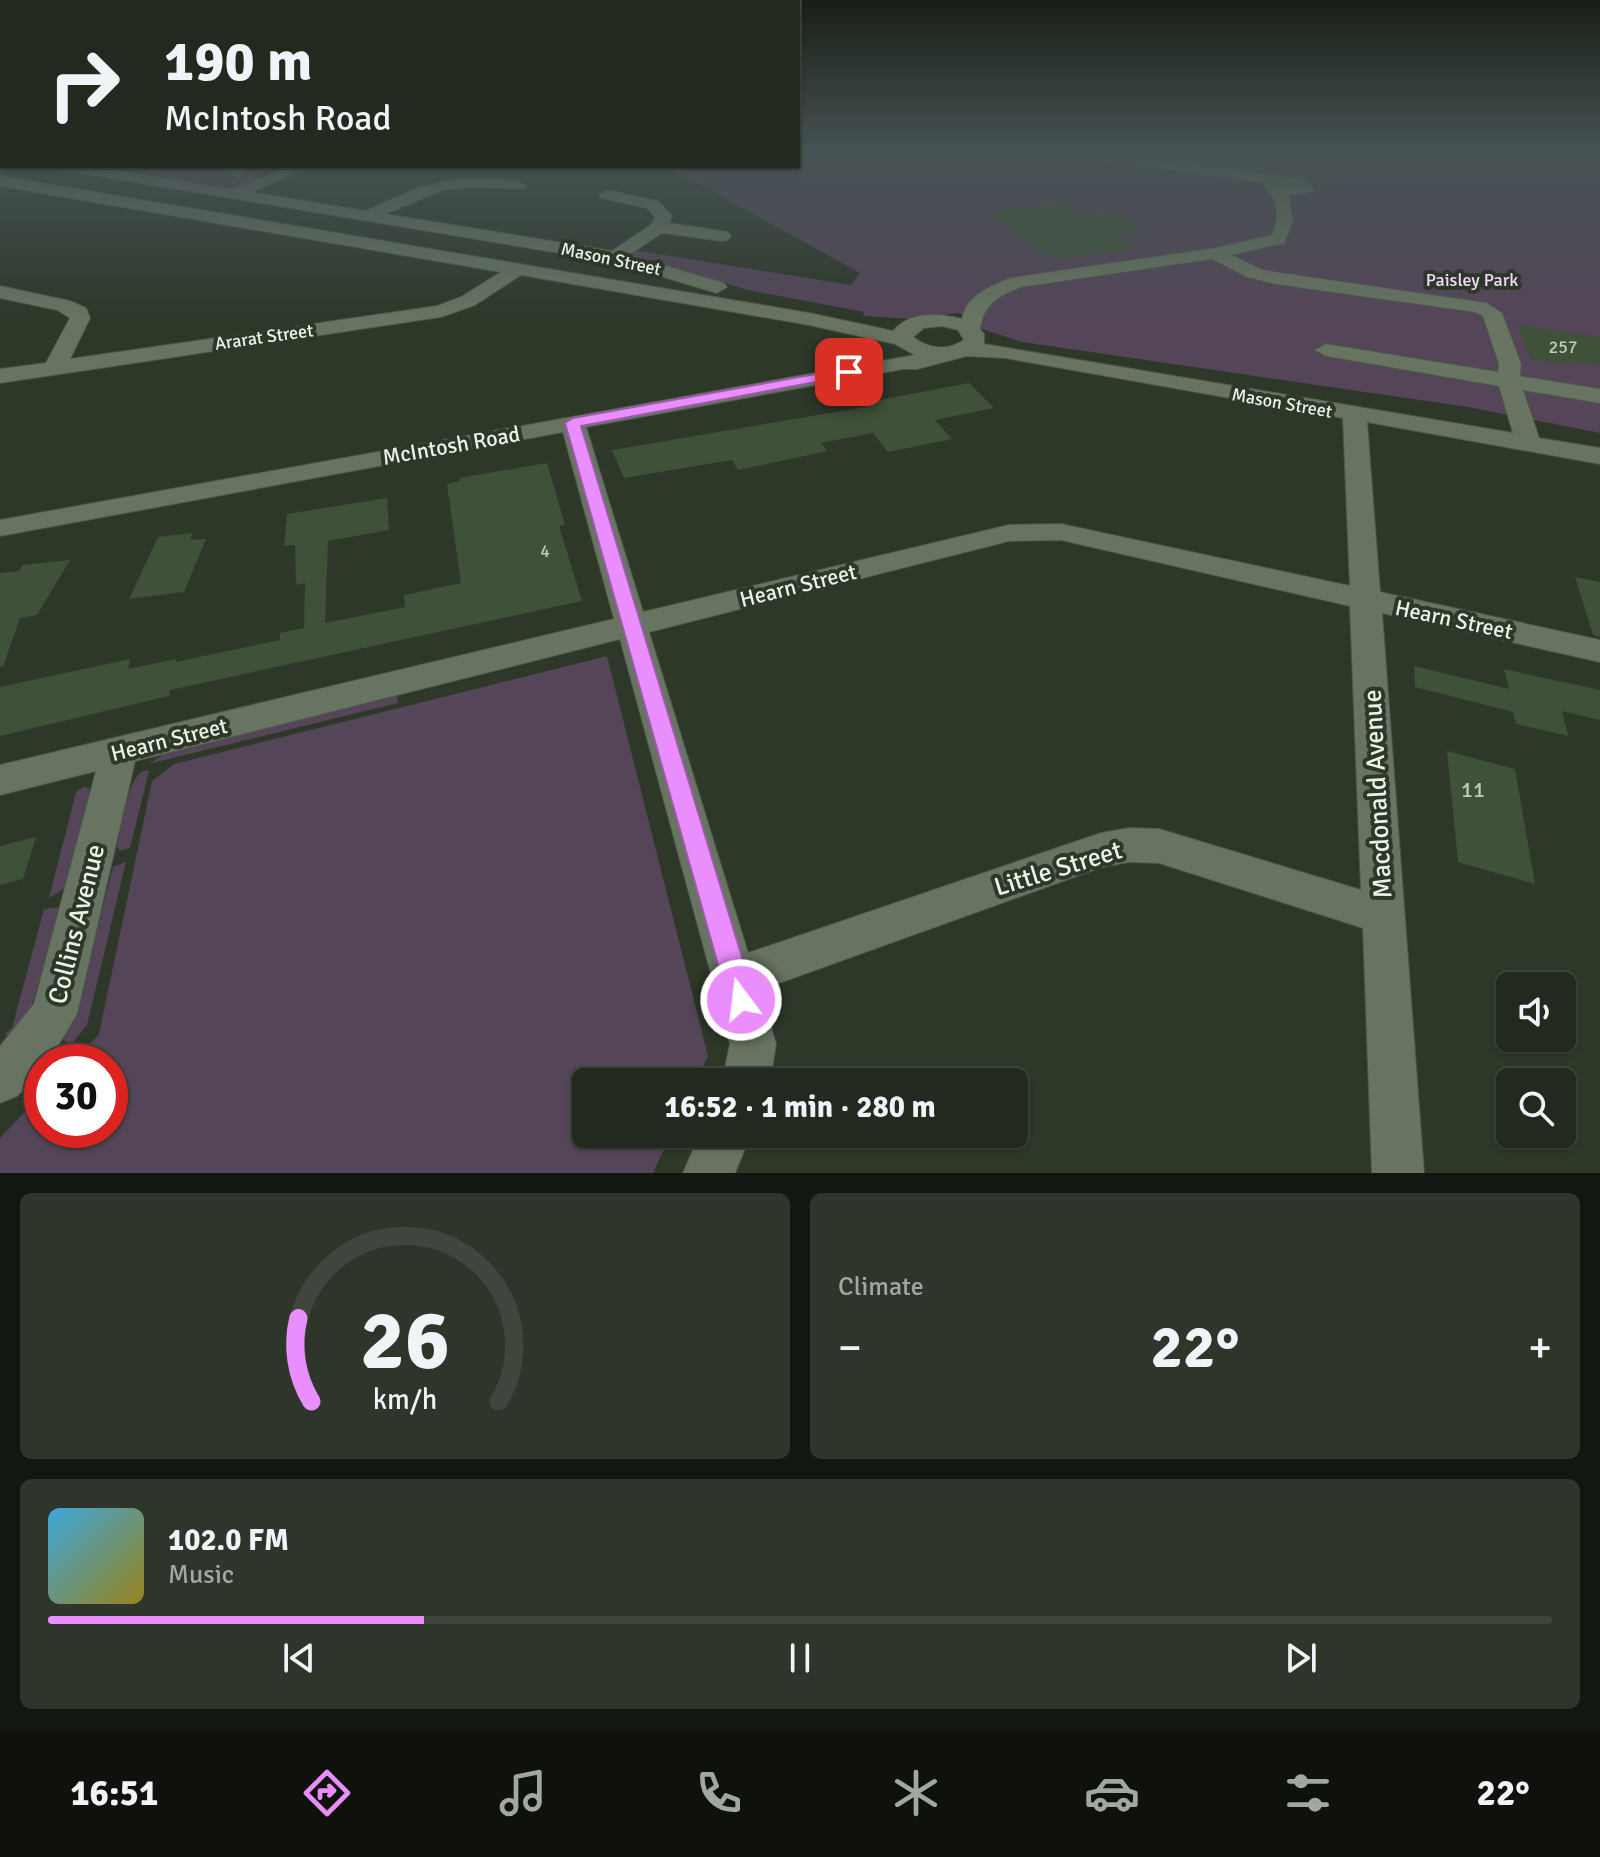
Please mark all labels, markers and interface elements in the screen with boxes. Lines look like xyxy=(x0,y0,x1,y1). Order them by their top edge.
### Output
text: 190 m xyxy=(164,27,312,96)
icon: right xyxy=(32,32,136,136)
text: McIntosh Road xyxy=(164,96,392,141)
street label: Mason Street xyxy=(559,238,663,280)
park label: Paisley Park xyxy=(1426,269,1518,291)
street label: Ararat Street xyxy=(213,319,315,355)
house number: 257 xyxy=(1548,336,1578,358)
pin xyxy=(815,338,883,406)
icon: arrive xyxy=(827,350,871,394)
street label: Mason Street xyxy=(1230,383,1334,423)
street label: McIntosh Road xyxy=(380,420,522,471)
house number: 4 xyxy=(540,540,550,562)
street label: Hearn Street xyxy=(737,558,860,613)
street label: Hearn Street xyxy=(1393,594,1515,645)
street label: Macdonald Avenue xyxy=(1357,689,1399,899)
street label: Hearn Street xyxy=(108,712,231,767)
house number: 11 xyxy=(1461,776,1485,803)
street label: Little Street xyxy=(990,834,1126,904)
street label: Collins Avenue xyxy=(42,841,112,1007)
position arrow xyxy=(699,958,783,1042)
map controls xyxy=(1496,972,1576,1148)
button: sound xyxy=(1496,972,1576,1052)
speed limit sign: 30 xyxy=(24,1044,128,1148)
button: search xyxy=(1496,1068,1576,1148)
text: 16:52 · 1 min · 280 m xyxy=(664,1089,936,1126)
text: Climate xyxy=(838,1271,924,1303)
text: 26 xyxy=(360,1290,450,1392)
text: 22° xyxy=(1151,1311,1239,1385)
text: − xyxy=(838,1321,862,1375)
text: + xyxy=(1528,1321,1552,1375)
text: km/h xyxy=(373,1382,437,1417)
text: 102.0 FM xyxy=(168,1522,289,1559)
text: Music xyxy=(168,1559,234,1591)
icon: previous xyxy=(277,1636,321,1680)
icon: pause xyxy=(778,1636,822,1680)
icon: next xyxy=(1279,1636,1323,1680)
icon: directions xyxy=(299,1765,355,1821)
icon: music xyxy=(495,1765,551,1821)
icon: phone xyxy=(691,1765,747,1821)
icon: climate xyxy=(888,1765,944,1821)
icon: car xyxy=(1084,1765,1140,1821)
icon: filters xyxy=(1280,1765,1336,1821)
text: 16:51 xyxy=(70,1771,159,1816)
text: 22° xyxy=(1476,1771,1530,1816)

